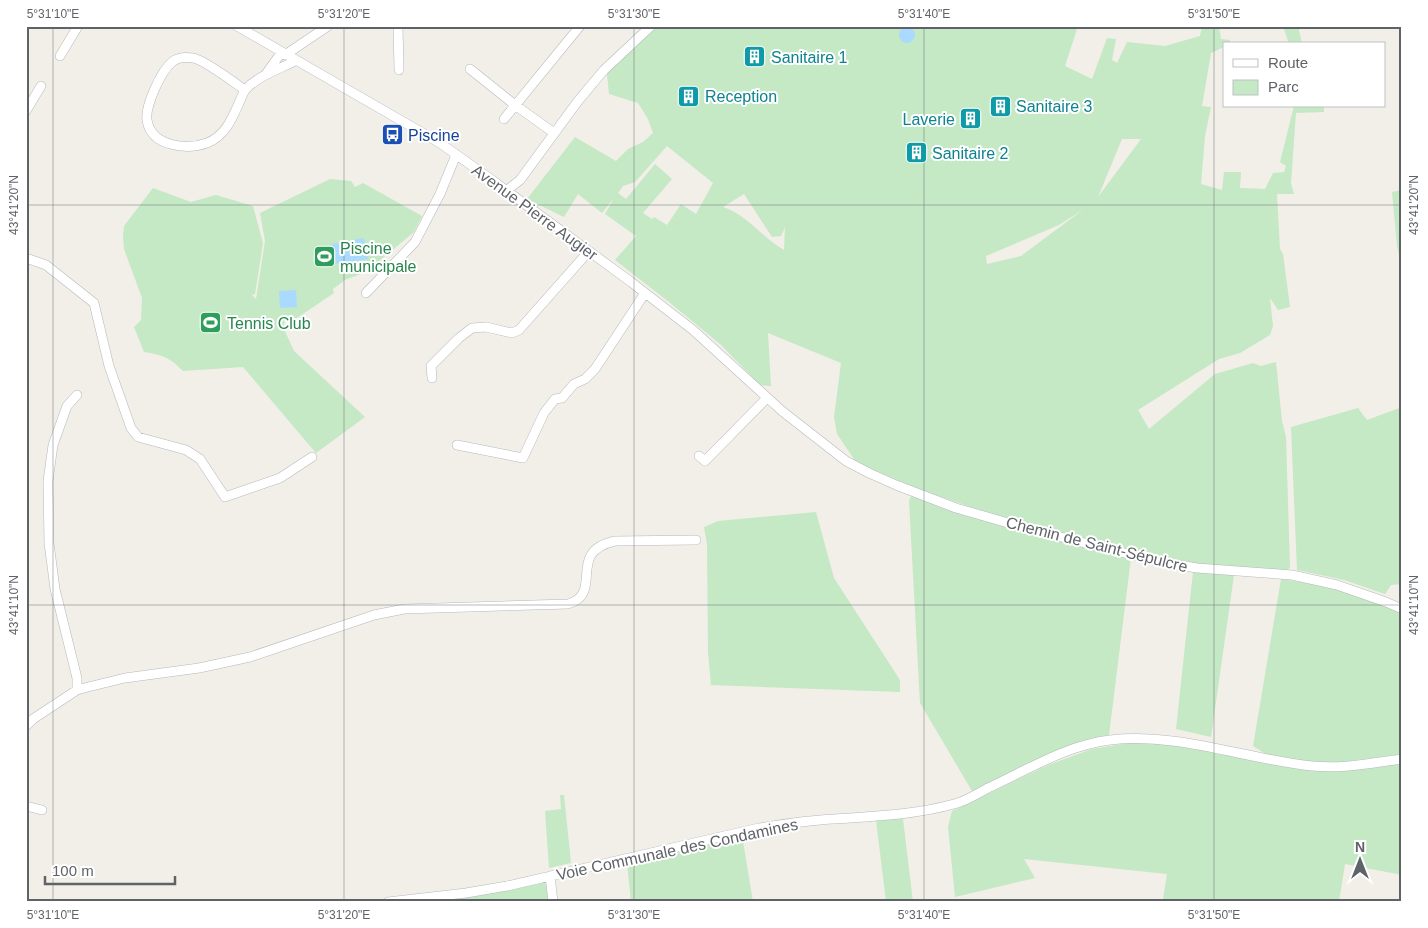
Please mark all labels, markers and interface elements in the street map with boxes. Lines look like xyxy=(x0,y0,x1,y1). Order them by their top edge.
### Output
text: 5°31'10"E xyxy=(27,7,79,21)
text: 5°31'20"E xyxy=(318,7,370,21)
text: 5°31'30"E xyxy=(608,7,660,21)
text: 5°31'40"E xyxy=(898,7,950,21)
text: 5°31'50"E xyxy=(1188,7,1240,21)
legend xyxy=(1223,42,1386,108)
building icon: Sanitaire 1 xyxy=(743,45,767,69)
place label: Sanitaire 1 xyxy=(771,49,848,66)
text: Route xyxy=(1268,54,1308,71)
text: Parc xyxy=(1268,78,1299,95)
building icon: Reception xyxy=(677,84,701,108)
place label: Reception xyxy=(705,88,777,105)
building icon: Sanitaire 3 xyxy=(988,94,1012,118)
place label: Sanitaire 3 xyxy=(1016,98,1093,115)
building icon: Laverie xyxy=(959,107,983,131)
place label: Laverie xyxy=(903,111,955,128)
bus stop icon: Piscine xyxy=(380,123,404,147)
place label: Piscine xyxy=(408,127,460,144)
building icon: Sanitaire 2 xyxy=(904,141,928,165)
place label: Sanitaire 2 xyxy=(932,145,1009,162)
street label: Avenue Pierre Augier xyxy=(469,161,601,264)
text: 43°41'20"N xyxy=(7,175,21,235)
text: 43°41'20"N xyxy=(1407,175,1421,235)
place label: Piscine municipale xyxy=(340,240,417,275)
sports icon: Piscine municipale xyxy=(312,245,336,269)
sports icon: Tennis Club xyxy=(199,311,223,335)
place label: Tennis Club xyxy=(227,315,311,332)
street label: Chemin de Saint-Sépulcre xyxy=(1004,514,1190,575)
text: 43°41'10"N xyxy=(7,575,21,635)
text: 43°41'10"N xyxy=(1407,575,1421,635)
street label: Voie Communale des Condamines xyxy=(555,816,799,883)
north arrow xyxy=(1336,836,1386,886)
text: N xyxy=(1355,839,1365,855)
scale bar xyxy=(45,853,175,885)
text: 100 m xyxy=(52,862,94,879)
text: 5°31'10"E xyxy=(27,908,79,922)
text: 5°31'20"E xyxy=(318,908,370,922)
text: 5°31'30"E xyxy=(608,908,660,922)
text: 5°31'40"E xyxy=(898,908,950,922)
text: 5°31'50"E xyxy=(1188,908,1240,922)

